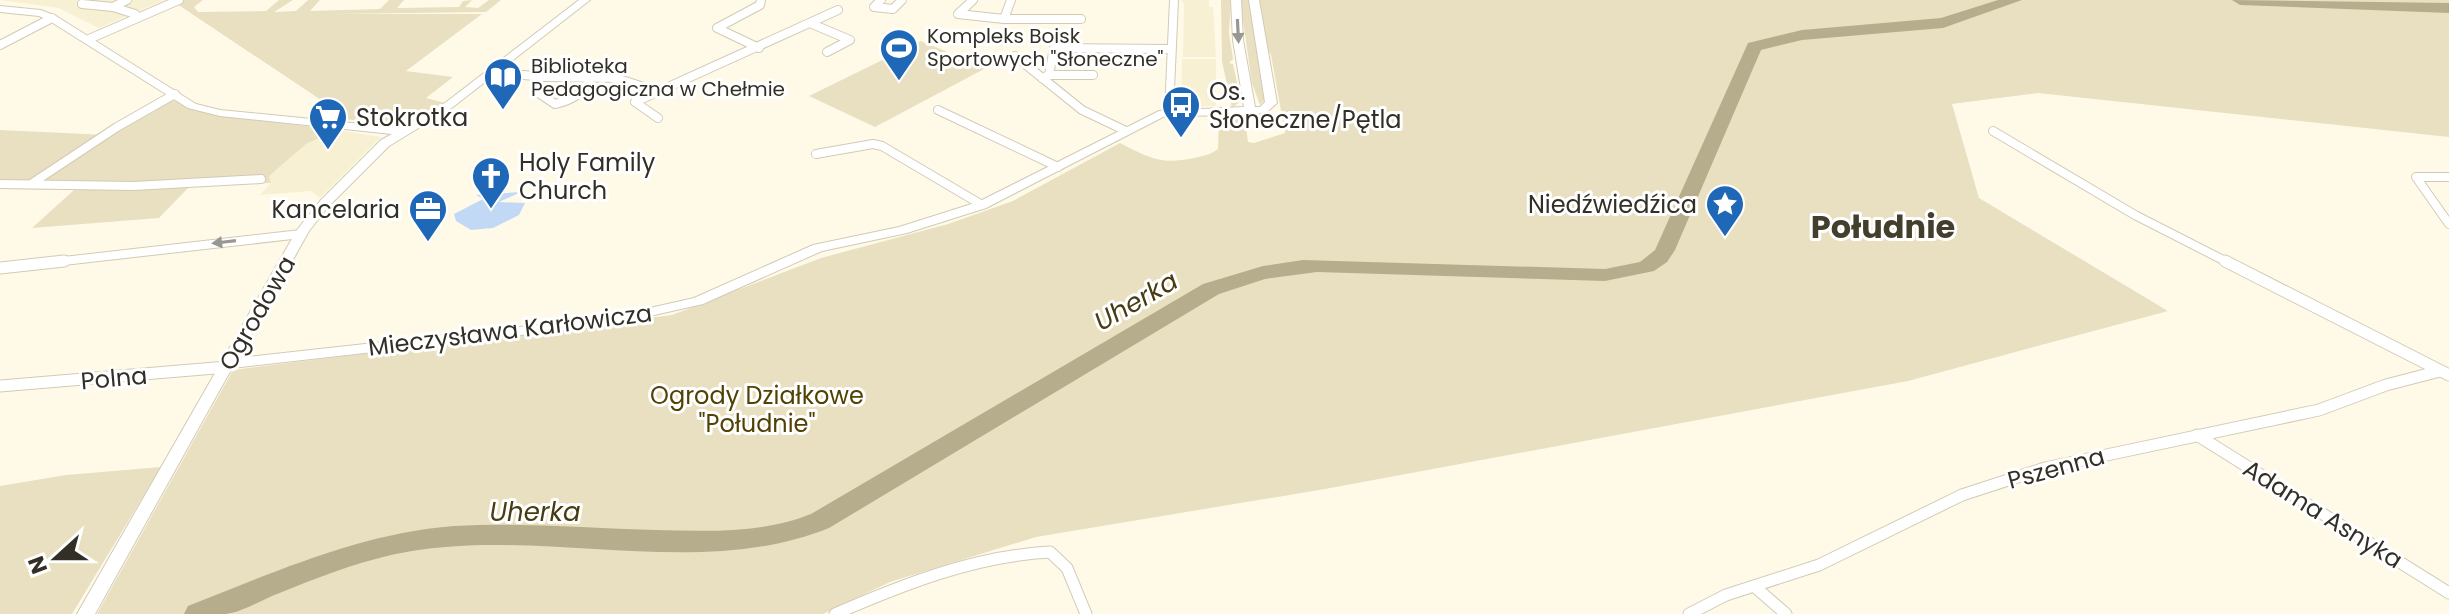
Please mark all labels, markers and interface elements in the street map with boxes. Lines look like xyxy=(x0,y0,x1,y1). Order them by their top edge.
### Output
one-way arrow xyxy=(1231,18,1244,44)
place label: Kompleks Boisk Sportowych "Słoneczne" xyxy=(927,22,1164,73)
sports icon: Kompleks Boisk Sportowych "Słoneczne" xyxy=(878,27,920,82)
place label: Biblioteka Pedagogiczna w Chełmie xyxy=(531,52,785,103)
library icon: Biblioteka Pedagogiczna w Chełmie xyxy=(482,56,524,111)
place label: Os. Słoneczne/Pętla xyxy=(1209,75,1402,136)
bus stop icon: Os. Słoneczne/Pętla xyxy=(1160,84,1202,139)
supermarket icon: Stokrotka xyxy=(307,96,349,151)
place label: Stokrotka xyxy=(356,101,468,134)
place label: Holy Family Church xyxy=(519,146,656,207)
church icon: Holy Family Church xyxy=(470,155,512,210)
place icon: Niedźwiedźica xyxy=(1704,183,1746,238)
office icon: Kancelaria xyxy=(407,188,449,243)
place label: Niedźwiedźica xyxy=(1528,188,1697,221)
place label: Kancelaria xyxy=(271,193,400,226)
district label: Południe xyxy=(1811,204,1955,249)
one-way arrow xyxy=(211,236,236,249)
street label: Ogrodowa xyxy=(211,250,303,376)
water label: Uherka xyxy=(1088,263,1184,339)
street label: Mieczysława Karłowicza xyxy=(366,296,654,364)
street label: Polna xyxy=(79,359,149,397)
park label: Ogrody Działkowe "Południe" xyxy=(650,379,864,440)
street label: Pszenna xyxy=(2004,439,2108,497)
street label: Adama Asnyka xyxy=(2237,452,2409,576)
water label: Uherka xyxy=(490,494,580,530)
north arrow xyxy=(16,518,96,598)
text: N xyxy=(20,552,55,578)

